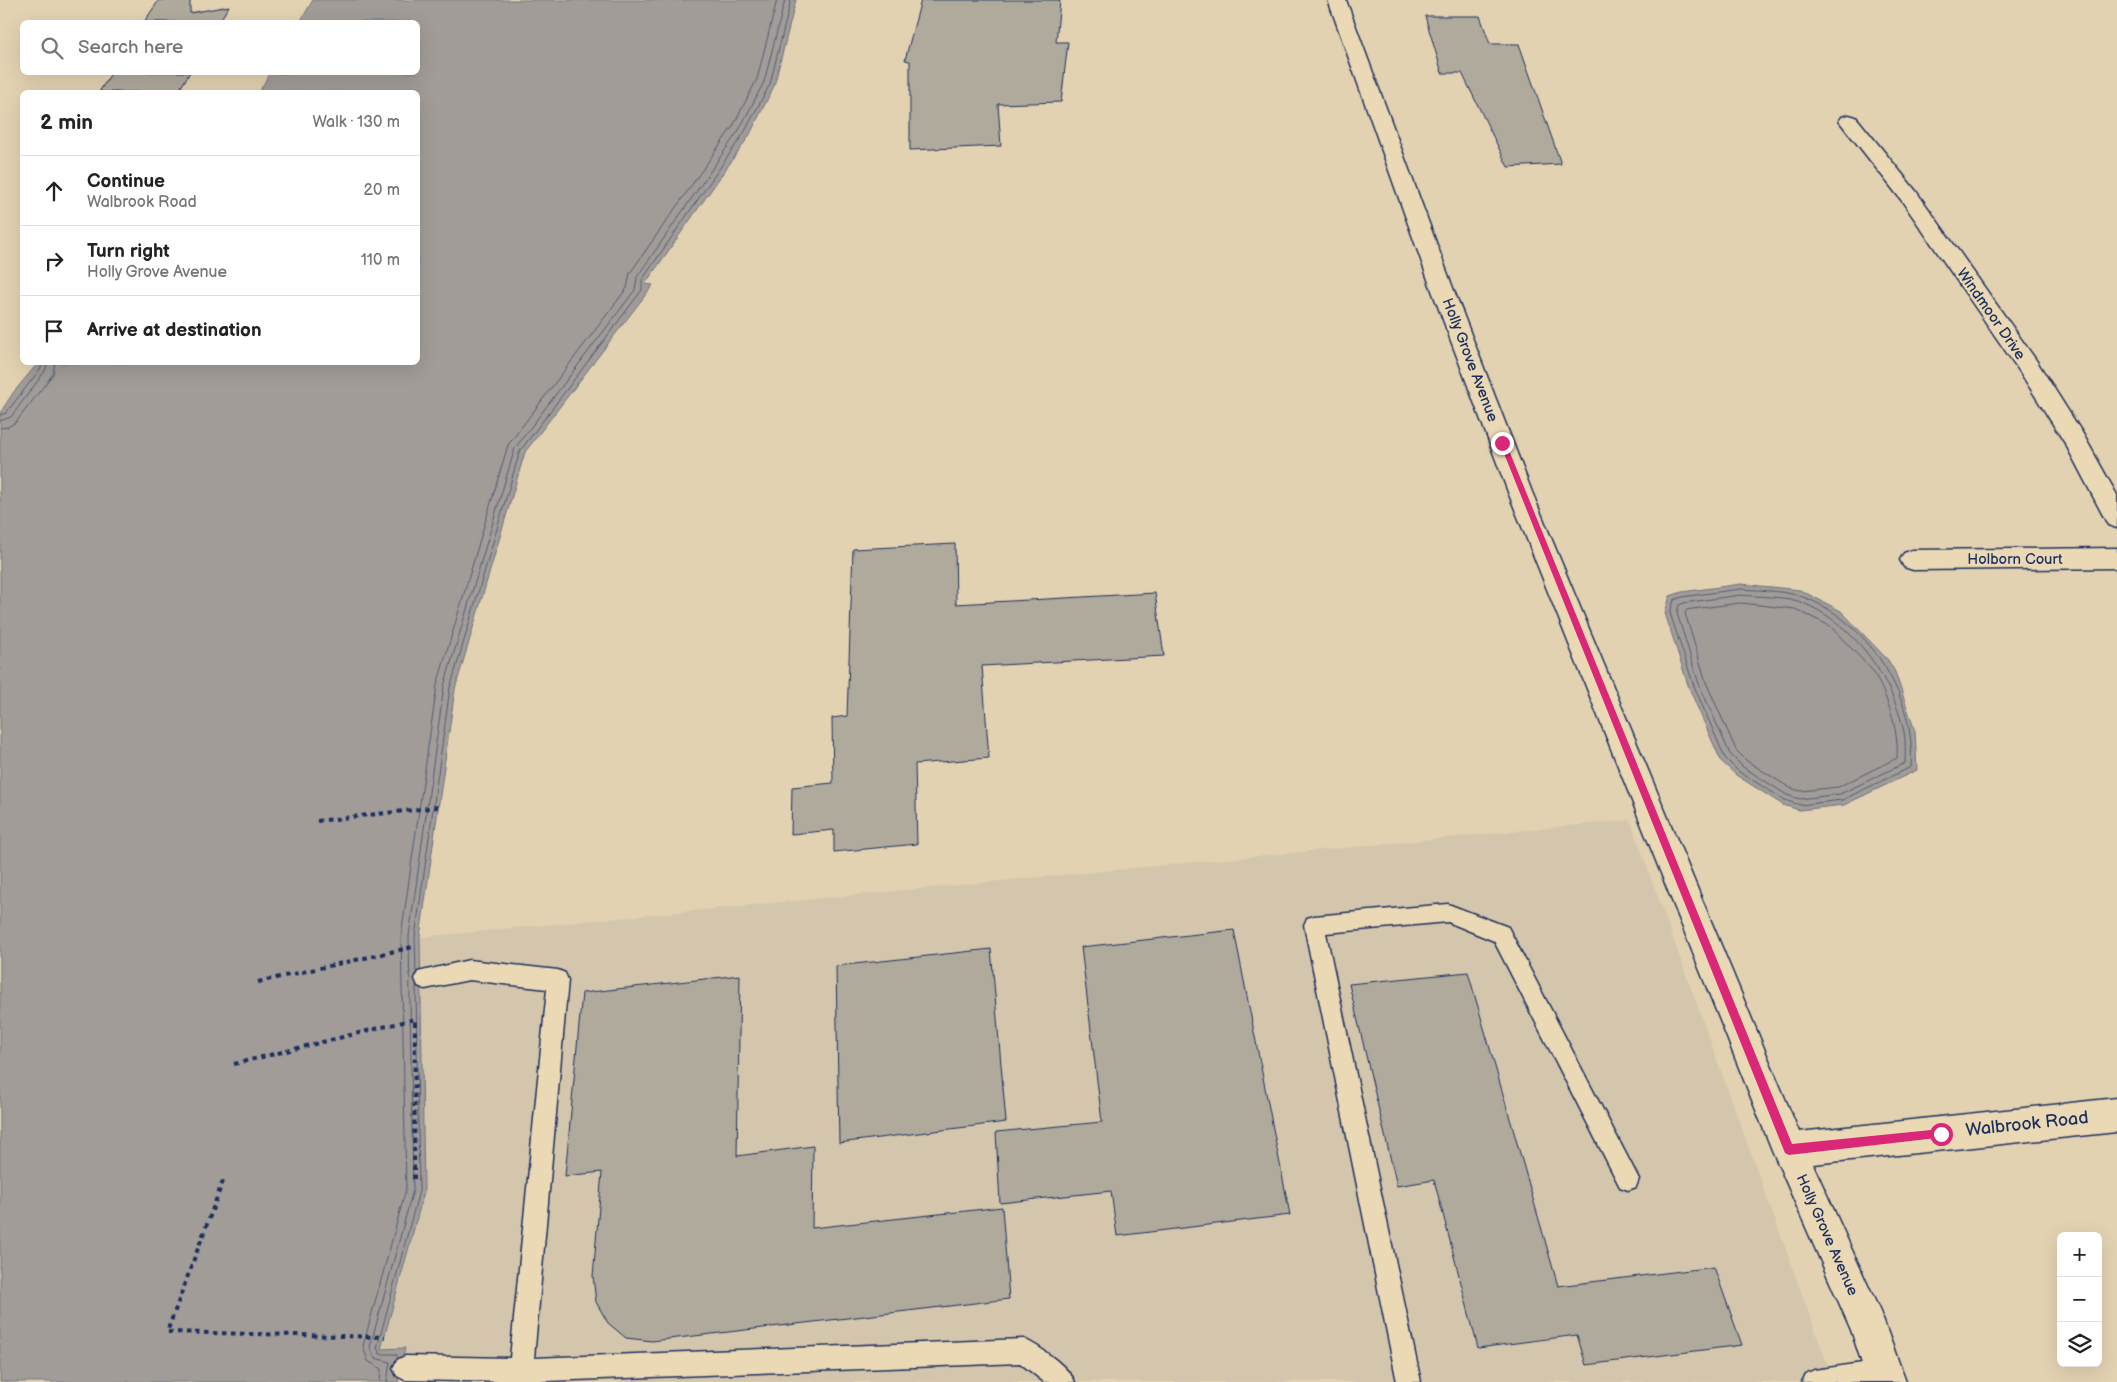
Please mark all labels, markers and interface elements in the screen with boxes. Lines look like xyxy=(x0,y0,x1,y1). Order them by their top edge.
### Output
search box xyxy=(20,20,420,75)
icon: search xyxy=(38,34,66,62)
text: Search here xyxy=(78,36,183,59)
text: 2 min xyxy=(40,110,93,135)
text: Walk · 130 m xyxy=(312,113,400,132)
text: Continue xyxy=(87,170,165,193)
icon: ahead xyxy=(40,177,68,205)
text: 20 m xyxy=(364,181,400,200)
text: Walbrook Road xyxy=(87,193,197,212)
text: Turn right xyxy=(87,240,170,263)
icon: right xyxy=(40,247,68,275)
text: 110 m xyxy=(361,251,400,270)
text: Holly Grove Avenue xyxy=(87,263,227,282)
street label: Windmoor Drive xyxy=(1952,264,2030,364)
street label: Holly Grove Avenue xyxy=(1438,295,1502,425)
icon: arrive xyxy=(40,317,68,345)
text: Arrive at destination xyxy=(87,319,262,342)
route end xyxy=(1491,432,1514,455)
street label: Holborn Court xyxy=(1967,550,2063,569)
street label: Walbrook Road xyxy=(1964,1107,2090,1141)
route start xyxy=(1930,1123,1953,1146)
street label: Holly Grove Avenue xyxy=(1792,1171,1862,1299)
map controls xyxy=(2057,1232,2102,1367)
button: + xyxy=(2057,1232,2102,1277)
button: − xyxy=(2057,1277,2102,1322)
button: layers xyxy=(2057,1322,2102,1367)

